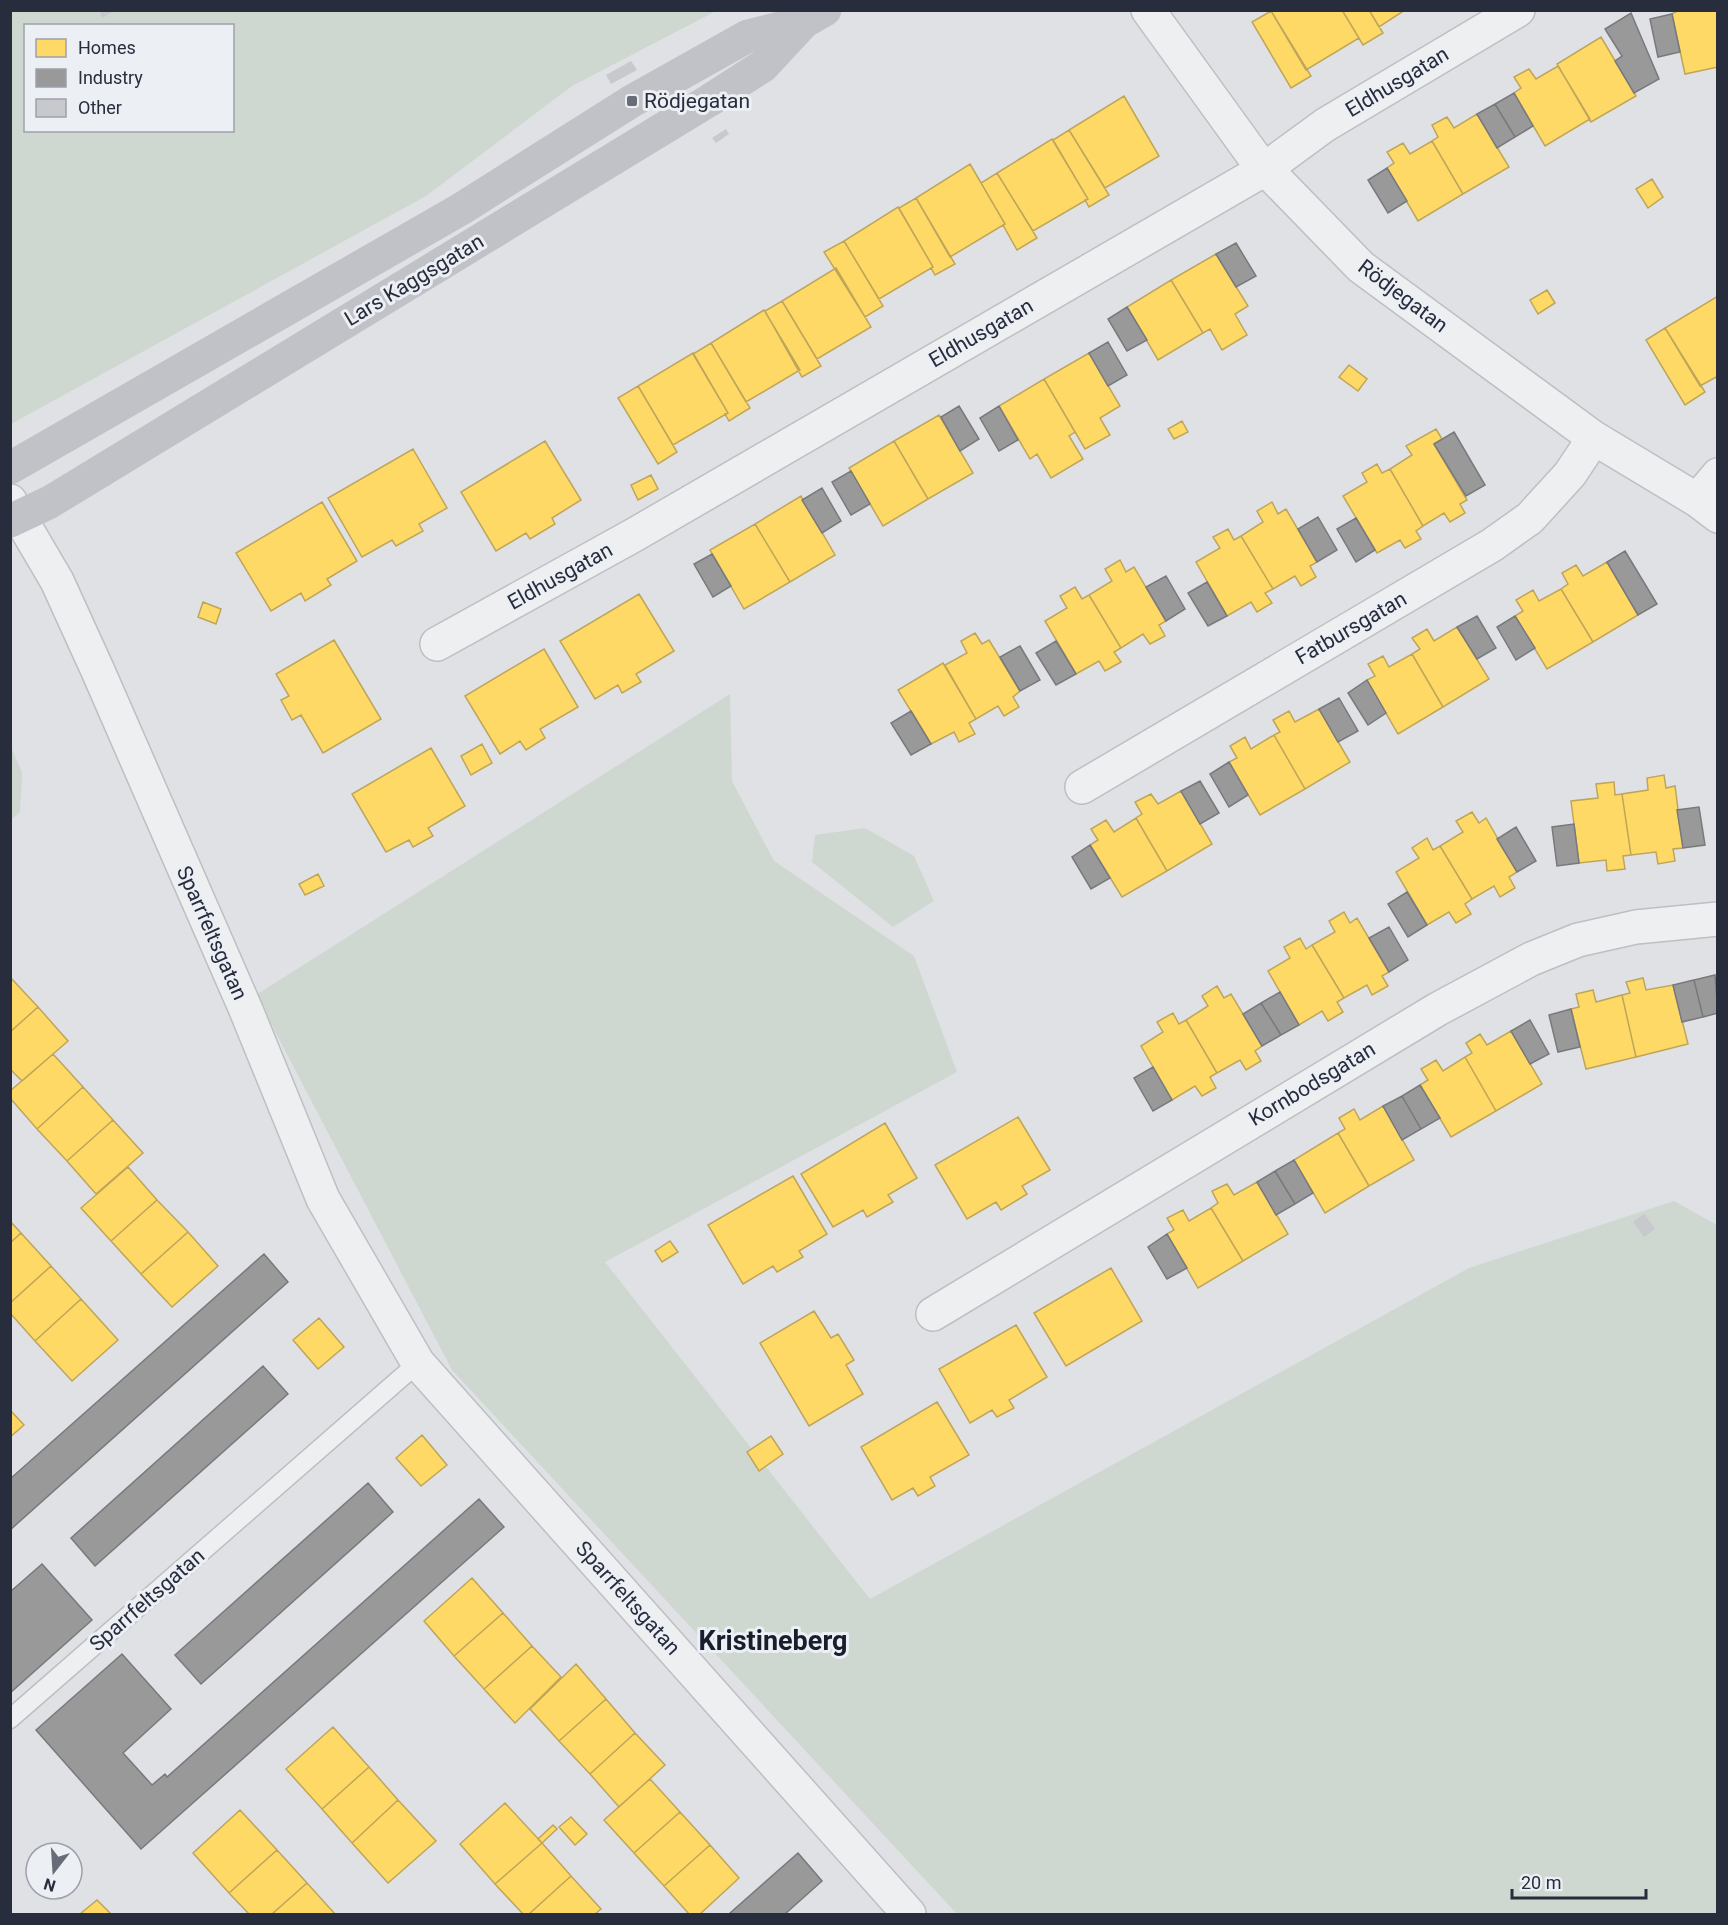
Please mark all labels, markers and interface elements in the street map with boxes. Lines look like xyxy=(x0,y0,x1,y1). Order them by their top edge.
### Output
legend xyxy=(24,24,234,132)
text: Homes xyxy=(78,37,136,58)
street label: Eldhusgatan xyxy=(1341,42,1453,122)
text: Industry xyxy=(78,67,143,88)
place label: Rödjegatan xyxy=(644,89,750,113)
marker: Rödjegatan xyxy=(625,94,639,108)
text: Other xyxy=(78,97,122,118)
street label: Lars Kaggsgatan xyxy=(340,229,488,331)
street label: Rödjegatan xyxy=(1353,255,1453,337)
street label: Eldhusgatan xyxy=(925,294,1037,372)
street label: Eldhusgatan xyxy=(503,537,617,615)
street label: Fatbursgatan xyxy=(1291,587,1411,669)
street label: Sparrfeltsgatan xyxy=(172,862,252,1004)
street label: Kornbodsgatan xyxy=(1244,1037,1380,1131)
street label: Sparrfeltsgatan xyxy=(571,1536,685,1660)
street label: Sparrfeltsgatan xyxy=(85,1544,209,1656)
district label: Kristineberg xyxy=(699,1625,847,1657)
north arrow xyxy=(24,1841,84,1901)
scale bar xyxy=(1512,1862,1646,1900)
text: 20 m xyxy=(1521,1872,1561,1893)
text: N xyxy=(42,1874,58,1896)

